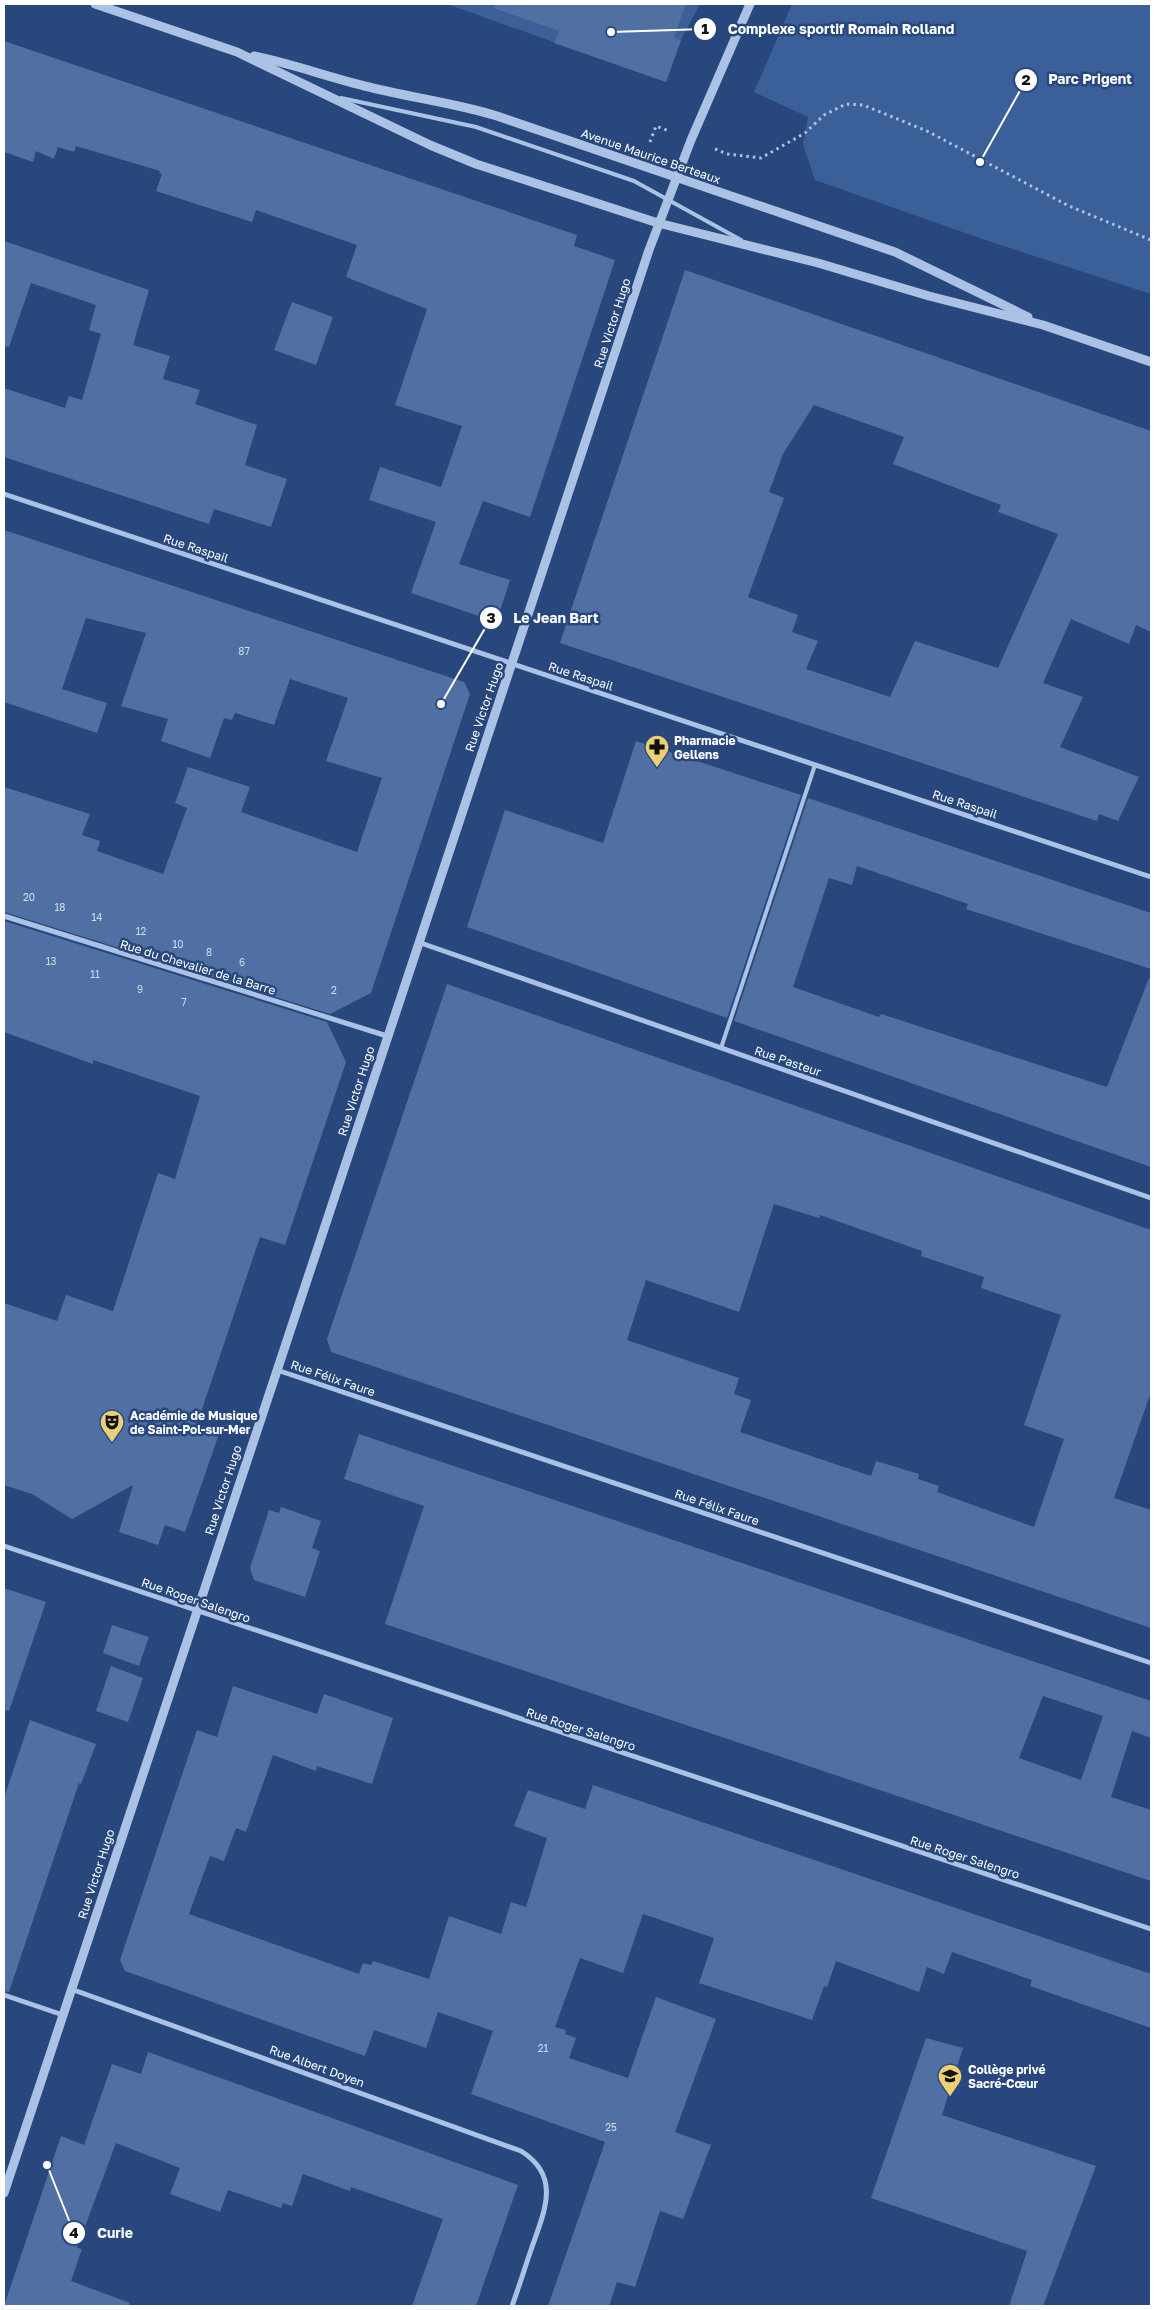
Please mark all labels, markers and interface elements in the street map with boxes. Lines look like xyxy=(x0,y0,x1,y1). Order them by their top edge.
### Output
callout: Complexe sportif Romain Rolland xyxy=(693,14,964,43)
text: 1 xyxy=(701,19,709,37)
text: Complexe sportif Romain Rolland xyxy=(728,20,954,37)
callout: Parc Prigent xyxy=(1013,65,1142,94)
text: 2 xyxy=(1021,70,1031,88)
text: Parc Prigent xyxy=(1048,70,1132,87)
street label: Avenue Maurice Berteaux xyxy=(579,125,723,187)
street label: Rue Victor Hugo xyxy=(590,276,634,370)
street label: Rue Raspail xyxy=(162,530,231,566)
callout: Le Jean Bart xyxy=(478,603,609,632)
text: 3 xyxy=(486,608,496,626)
text: Le Jean Bart xyxy=(513,609,599,626)
house number: 87 xyxy=(238,645,250,657)
street label: Rue Raspail xyxy=(547,658,616,694)
street label: Rue Victor Hugo xyxy=(462,660,506,754)
place label: Pharmacie Gellens xyxy=(674,733,736,762)
pharmacy icon: Pharmacie Gellens xyxy=(644,734,670,768)
street label: Rue Raspail xyxy=(931,786,1000,822)
house number: 20 xyxy=(23,891,35,903)
house number: 18 xyxy=(55,901,65,913)
house number: 14 xyxy=(92,911,102,923)
house number: 12 xyxy=(136,925,147,937)
street label: Rue du Chevalier de la Barre xyxy=(118,936,278,998)
house number: 10 xyxy=(172,938,184,950)
house number: 8 xyxy=(206,946,212,958)
house number: 13 xyxy=(46,955,56,967)
house number: 6 xyxy=(239,956,245,968)
house number: 11 xyxy=(90,968,100,980)
house number: 9 xyxy=(137,983,143,995)
house number: 2 xyxy=(331,984,337,996)
house number: 7 xyxy=(181,996,187,1008)
street label: Rue Pasteur xyxy=(753,1043,824,1080)
street label: Rue Victor Hugo xyxy=(334,1044,378,1138)
street label: Rue Félix Faure xyxy=(289,1357,377,1399)
place label: Académie de Musique de Saint-Pol-sur-Mer xyxy=(130,1408,257,1437)
theatre icon: Académie de Musique de Saint-Pol-sur-Mer xyxy=(99,1409,125,1443)
street label: Rue Victor Hugo xyxy=(201,1443,245,1537)
street label: Rue Félix Faure xyxy=(673,1486,761,1528)
street label: Rue Roger Salengro xyxy=(140,1574,252,1626)
street label: Rue Roger Salengro xyxy=(524,1704,638,1754)
street label: Rue Victor Hugo xyxy=(74,1827,118,1921)
street label: Rue Roger Salengro xyxy=(908,1832,1022,1882)
street label: Rue Albert Doyen xyxy=(267,2042,367,2090)
house number: 21 xyxy=(538,2042,548,2054)
place label: Collège privé Sacré-Cœur xyxy=(968,2062,1046,2091)
school or university icon: Collège privé Sacré-Cœur xyxy=(937,2063,963,2097)
house number: 25 xyxy=(605,2121,617,2133)
callout: Curie xyxy=(62,2219,143,2248)
text: 4 xyxy=(69,2223,79,2241)
text: Curie xyxy=(97,2224,133,2241)

